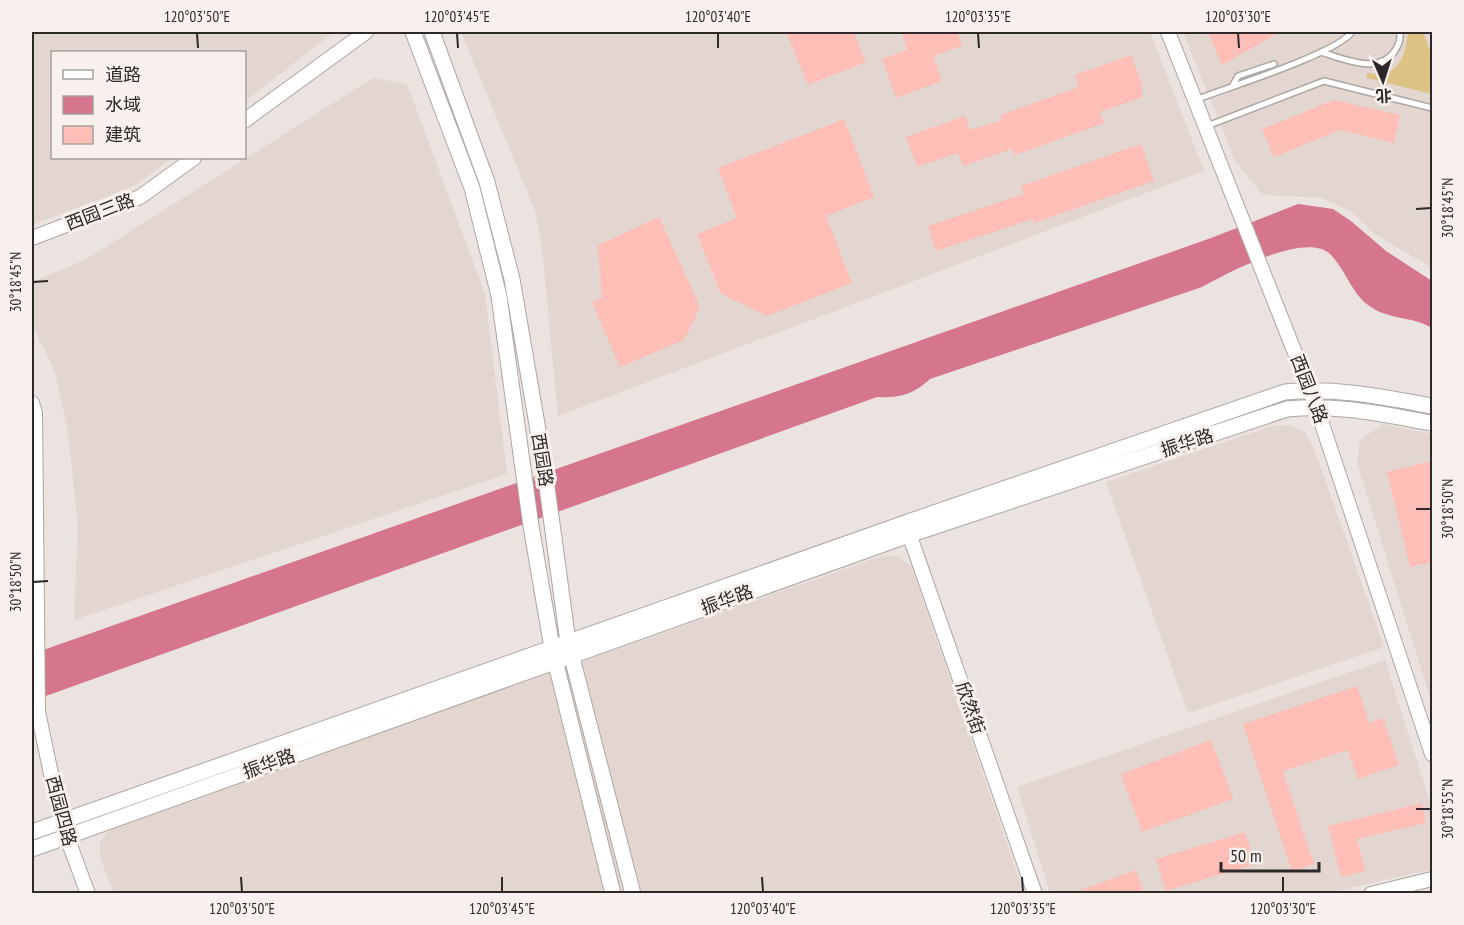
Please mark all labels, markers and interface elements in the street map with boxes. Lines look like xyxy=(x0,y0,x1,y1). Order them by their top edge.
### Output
text: 120°03'50"E xyxy=(164,7,230,26)
text: 120°03'45"E xyxy=(424,7,490,26)
text: 120°03'40"E xyxy=(685,7,751,26)
text: 120°03'35"E xyxy=(945,7,1011,26)
text: 120°03'30"E xyxy=(1205,7,1271,26)
legend xyxy=(51,51,246,159)
north arrow xyxy=(1353,51,1413,111)
text: 道路 xyxy=(105,63,141,86)
text: 北 xyxy=(1375,86,1392,106)
text: 水域 xyxy=(105,93,141,116)
text: 建筑 xyxy=(105,123,141,146)
text: 30°18'45"N xyxy=(1438,178,1457,238)
street label: 西园三路 xyxy=(62,188,138,235)
text: 30°18'45"N xyxy=(6,252,25,312)
street label: 西园八路 xyxy=(1286,351,1333,427)
street label: 振华路 xyxy=(1158,423,1216,462)
street label: 西园路 xyxy=(527,431,558,488)
text: 30°18'50"N xyxy=(1438,479,1457,539)
text: 30°18'50"N xyxy=(6,552,25,612)
street label: 振华路 xyxy=(698,579,756,620)
street label: 欣然街 xyxy=(951,679,990,737)
street label: 振华路 xyxy=(240,743,298,784)
street label: 西园四路 xyxy=(41,773,82,849)
text: 30°18'55"N xyxy=(1438,779,1457,839)
scale bar xyxy=(1221,835,1318,873)
text: 50 m xyxy=(1230,844,1262,867)
text: 120°03'50"E xyxy=(209,899,275,918)
text: 120°03'45"E xyxy=(469,899,535,918)
text: 120°03'40"E xyxy=(730,899,796,918)
text: 120°03'35"E xyxy=(990,899,1056,918)
text: 120°03'30"E xyxy=(1250,899,1316,918)

